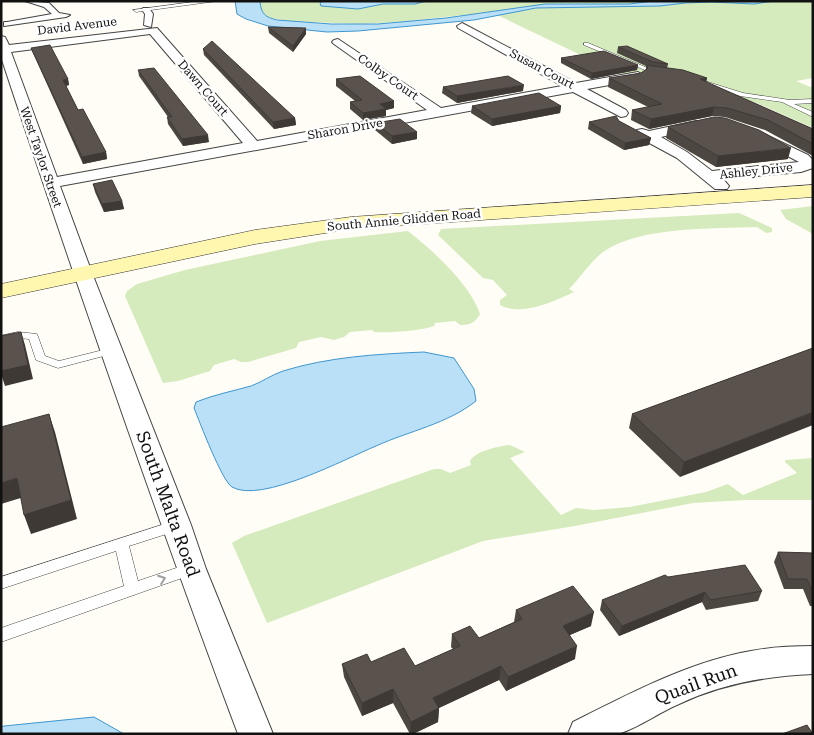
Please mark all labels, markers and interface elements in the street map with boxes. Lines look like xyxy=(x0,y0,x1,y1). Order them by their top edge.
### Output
street label: David Avenue xyxy=(36,14,118,38)
street label: Susan Court xyxy=(507,46,577,92)
street label: Colby Court xyxy=(355,51,421,103)
street label: Dawn Court xyxy=(175,57,231,119)
street label: West Taylor Street xyxy=(17,105,65,210)
street label: Sharon Drive xyxy=(306,115,384,142)
street label: Ashley Drive xyxy=(719,160,794,182)
street label: South Annie Glidden Road xyxy=(327,206,482,234)
street label: South Malta Road xyxy=(132,428,205,580)
one-way arrow xyxy=(157,575,166,585)
street label: Quail Run xyxy=(652,659,740,708)

